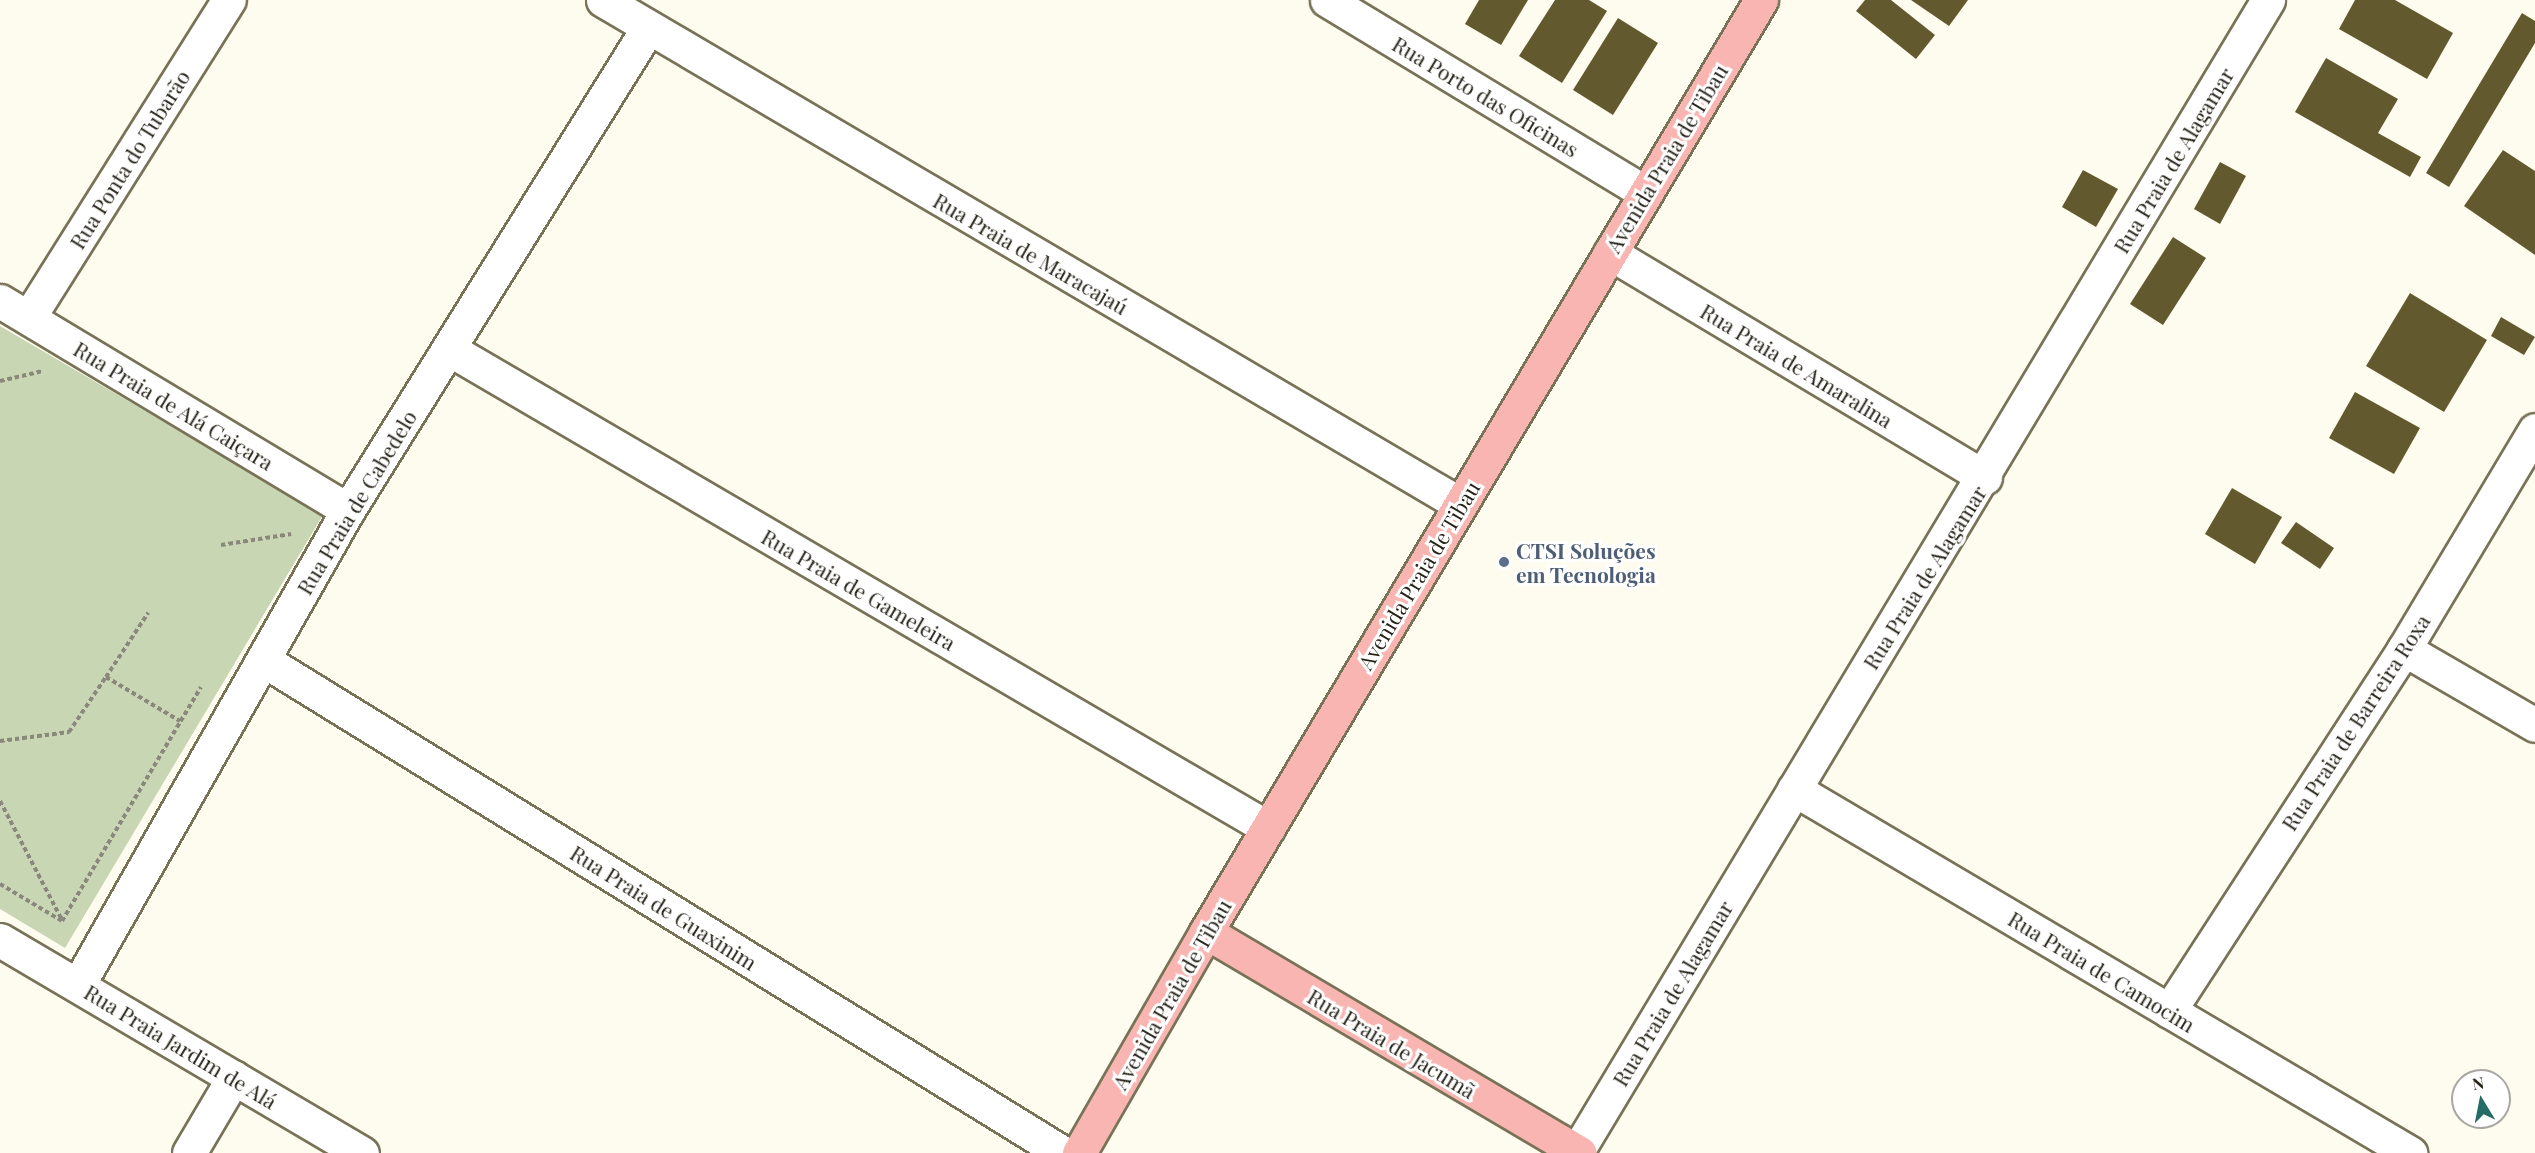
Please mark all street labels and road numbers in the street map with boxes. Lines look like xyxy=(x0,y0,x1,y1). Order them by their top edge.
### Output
street label: Rua Porto das Oficinas xyxy=(1388,30,1584,162)
street label: Avenida Praia de Tibau xyxy=(1600,59,1732,257)
street label: Rua Praia de Alagamar xyxy=(2107,62,2239,258)
street label: Rua Ponta do Tubarão xyxy=(63,65,195,253)
street label: Rua Praia de Maracajaú xyxy=(929,187,1133,319)
street label: Rua Praia de Amaralina xyxy=(1696,297,1898,433)
street label: Rua Praia de Alá Caiçara xyxy=(69,335,279,475)
street label: Rua Praia de Cabedelo xyxy=(291,405,421,599)
street label: Avenida Praia de Tibau xyxy=(1352,476,1484,674)
street label: Rua Praia de Alagamar xyxy=(1857,480,1991,674)
street label: Rua Praia de Gameleira xyxy=(757,523,961,655)
street label: Rua Praia de Barreira Roxa xyxy=(2275,609,2435,835)
street label: Rua Praia de Guaxinim xyxy=(566,839,762,975)
street label: Avenida Praia de Tibau xyxy=(1106,894,1236,1094)
street label: Rua Praia de Alagamar xyxy=(1606,895,1738,1091)
street label: Rua Praia de Camocim xyxy=(2004,905,2200,1037)
street label: Rua Praia Jardim de Alá xyxy=(80,978,282,1114)
street label: Rua Praia de Jacumã xyxy=(1303,983,1481,1103)

